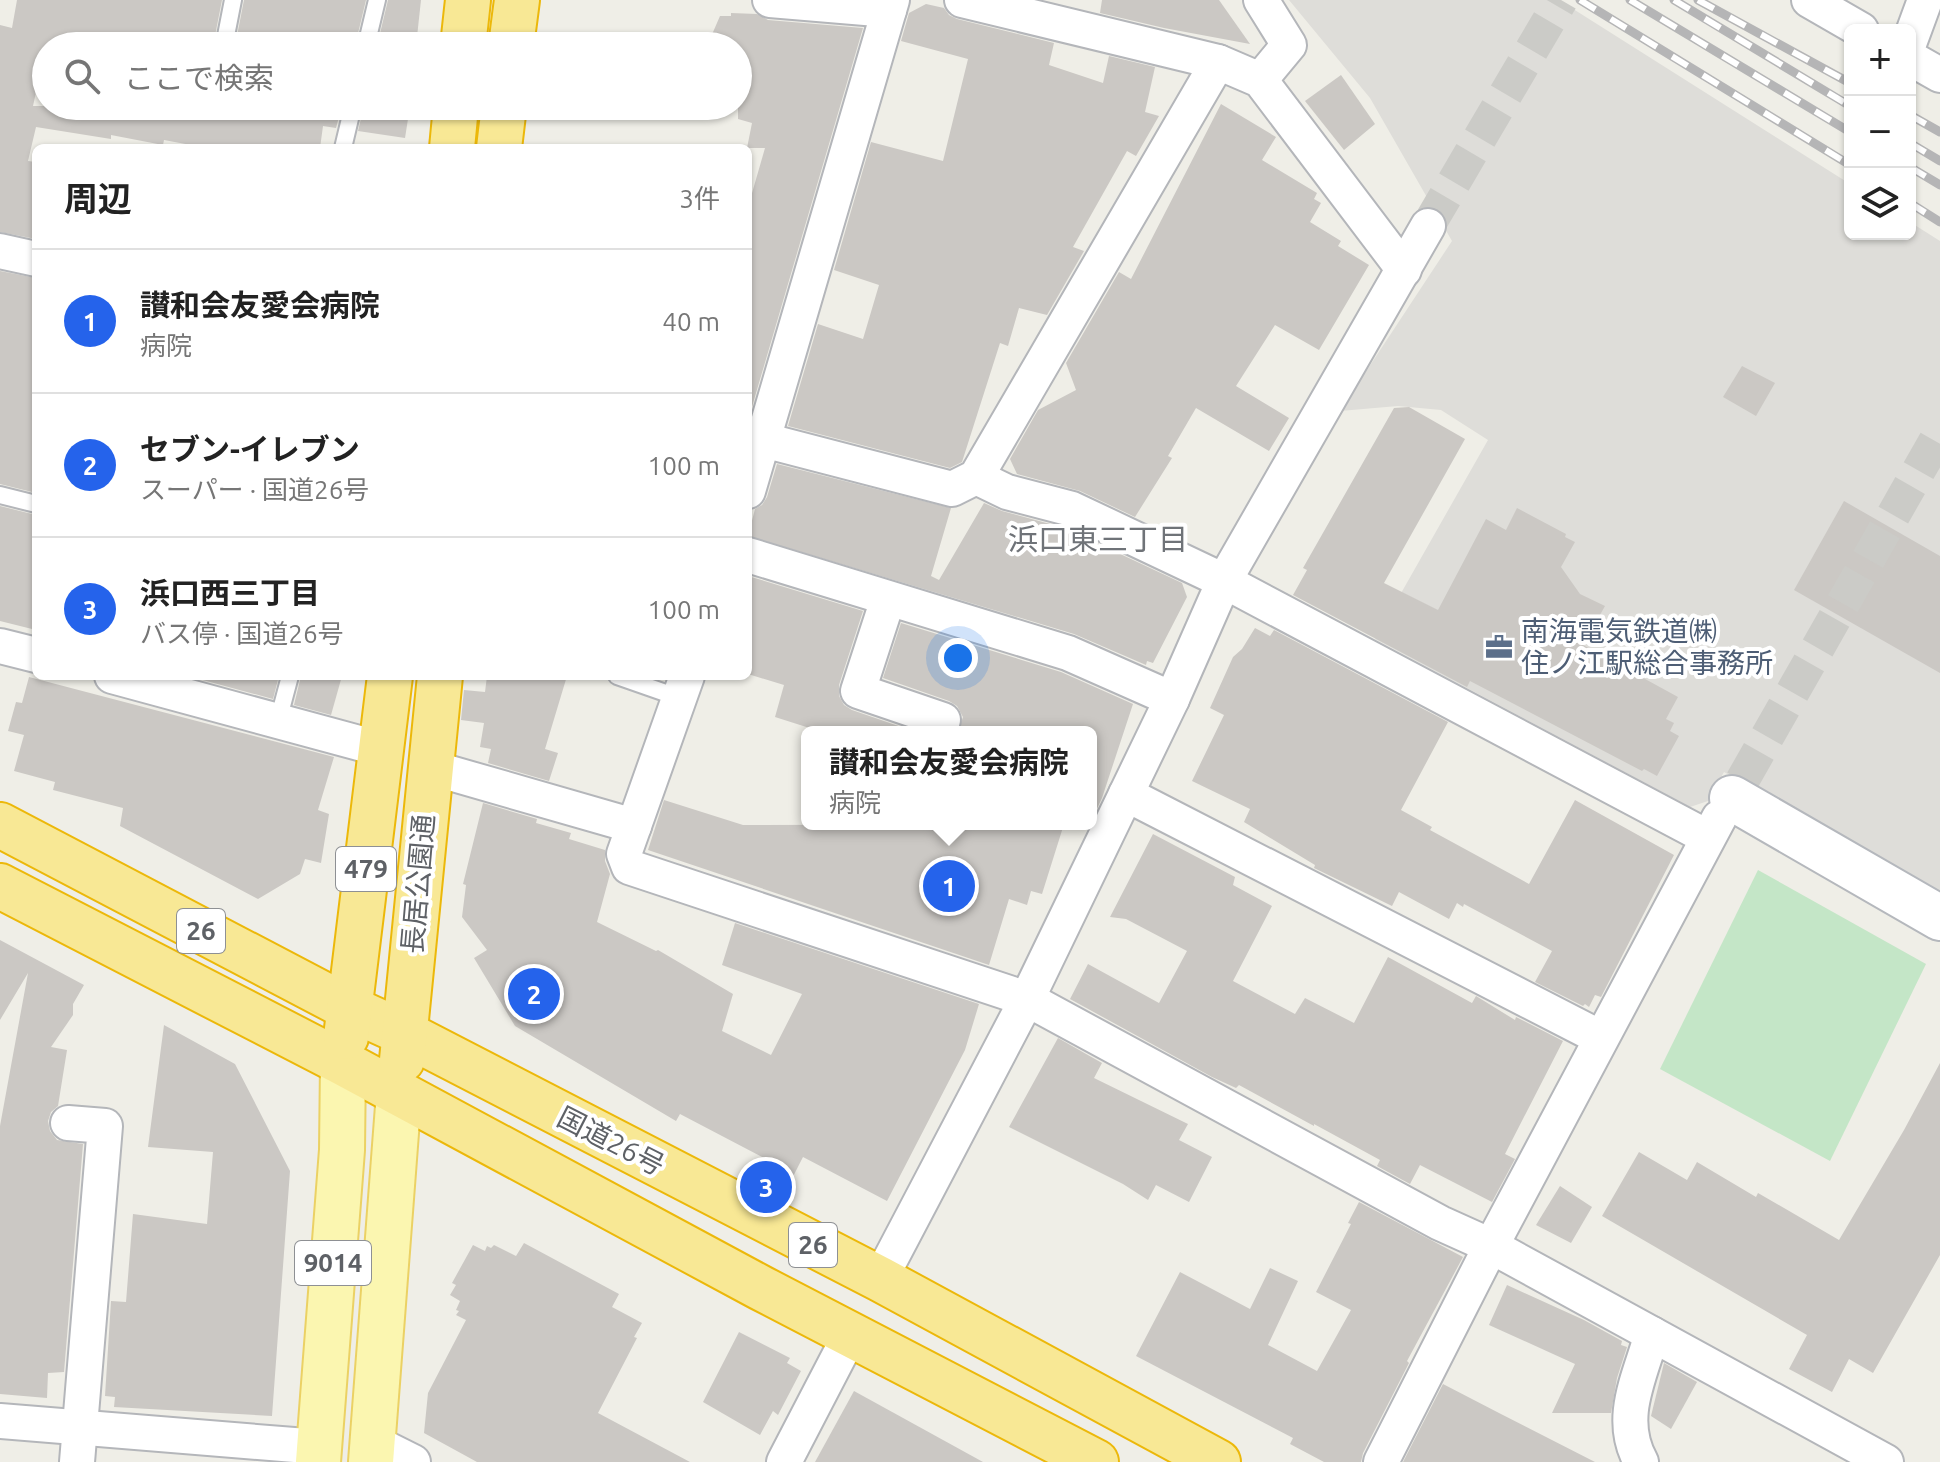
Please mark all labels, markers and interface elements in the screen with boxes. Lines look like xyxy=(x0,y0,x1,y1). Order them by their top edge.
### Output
map controls xyxy=(1844,24,1916,240)
button: + xyxy=(1844,24,1916,96)
search box xyxy=(32,32,752,120)
icon: search xyxy=(60,54,104,98)
text: ここで検索 xyxy=(124,61,274,95)
button: − xyxy=(1844,96,1916,168)
button: layers xyxy=(1844,168,1916,240)
text: 周辺 xyxy=(64,179,132,217)
text: 3件 xyxy=(679,184,720,213)
text: 讃和会友愛会病院 xyxy=(140,288,380,322)
text: 1 xyxy=(83,307,97,336)
text: 40 m xyxy=(662,307,720,336)
text: 病院 xyxy=(140,331,192,360)
text: セブン-イレブン xyxy=(140,432,360,466)
text: 2 xyxy=(83,451,97,480)
text: 100 m xyxy=(648,451,720,480)
text: スーパー · 国道26号 xyxy=(140,475,369,504)
district label: 浜口東三丁目 xyxy=(1008,522,1188,556)
text: 浜口西三丁目 xyxy=(140,576,320,610)
text: 3 xyxy=(83,595,97,624)
text: 100 m xyxy=(648,595,720,624)
place label: 南海電気鉄道㈱ 住ノ江駅総合事務所 xyxy=(1521,615,1773,678)
text: バス停 · 国道26号 xyxy=(140,619,344,648)
office icon: 南海電気鉄道㈱ 住ノ江駅総合事務所 xyxy=(1484,632,1514,662)
your location xyxy=(938,638,978,678)
popup xyxy=(801,726,1097,830)
text: 讃和会友愛会病院 xyxy=(829,745,1069,779)
text: 病院 xyxy=(829,788,881,817)
street label: 長居公園通 xyxy=(396,813,439,955)
road number: 479 xyxy=(336,847,396,891)
pin: 1 xyxy=(923,856,975,916)
road number: 26 xyxy=(177,909,225,953)
pin: 2 xyxy=(508,964,560,1024)
street label: 国道26号 xyxy=(553,1101,670,1181)
pin: 3 xyxy=(740,1157,792,1217)
road number: 26 xyxy=(789,1223,837,1267)
road number: 9014 xyxy=(295,1241,371,1285)

